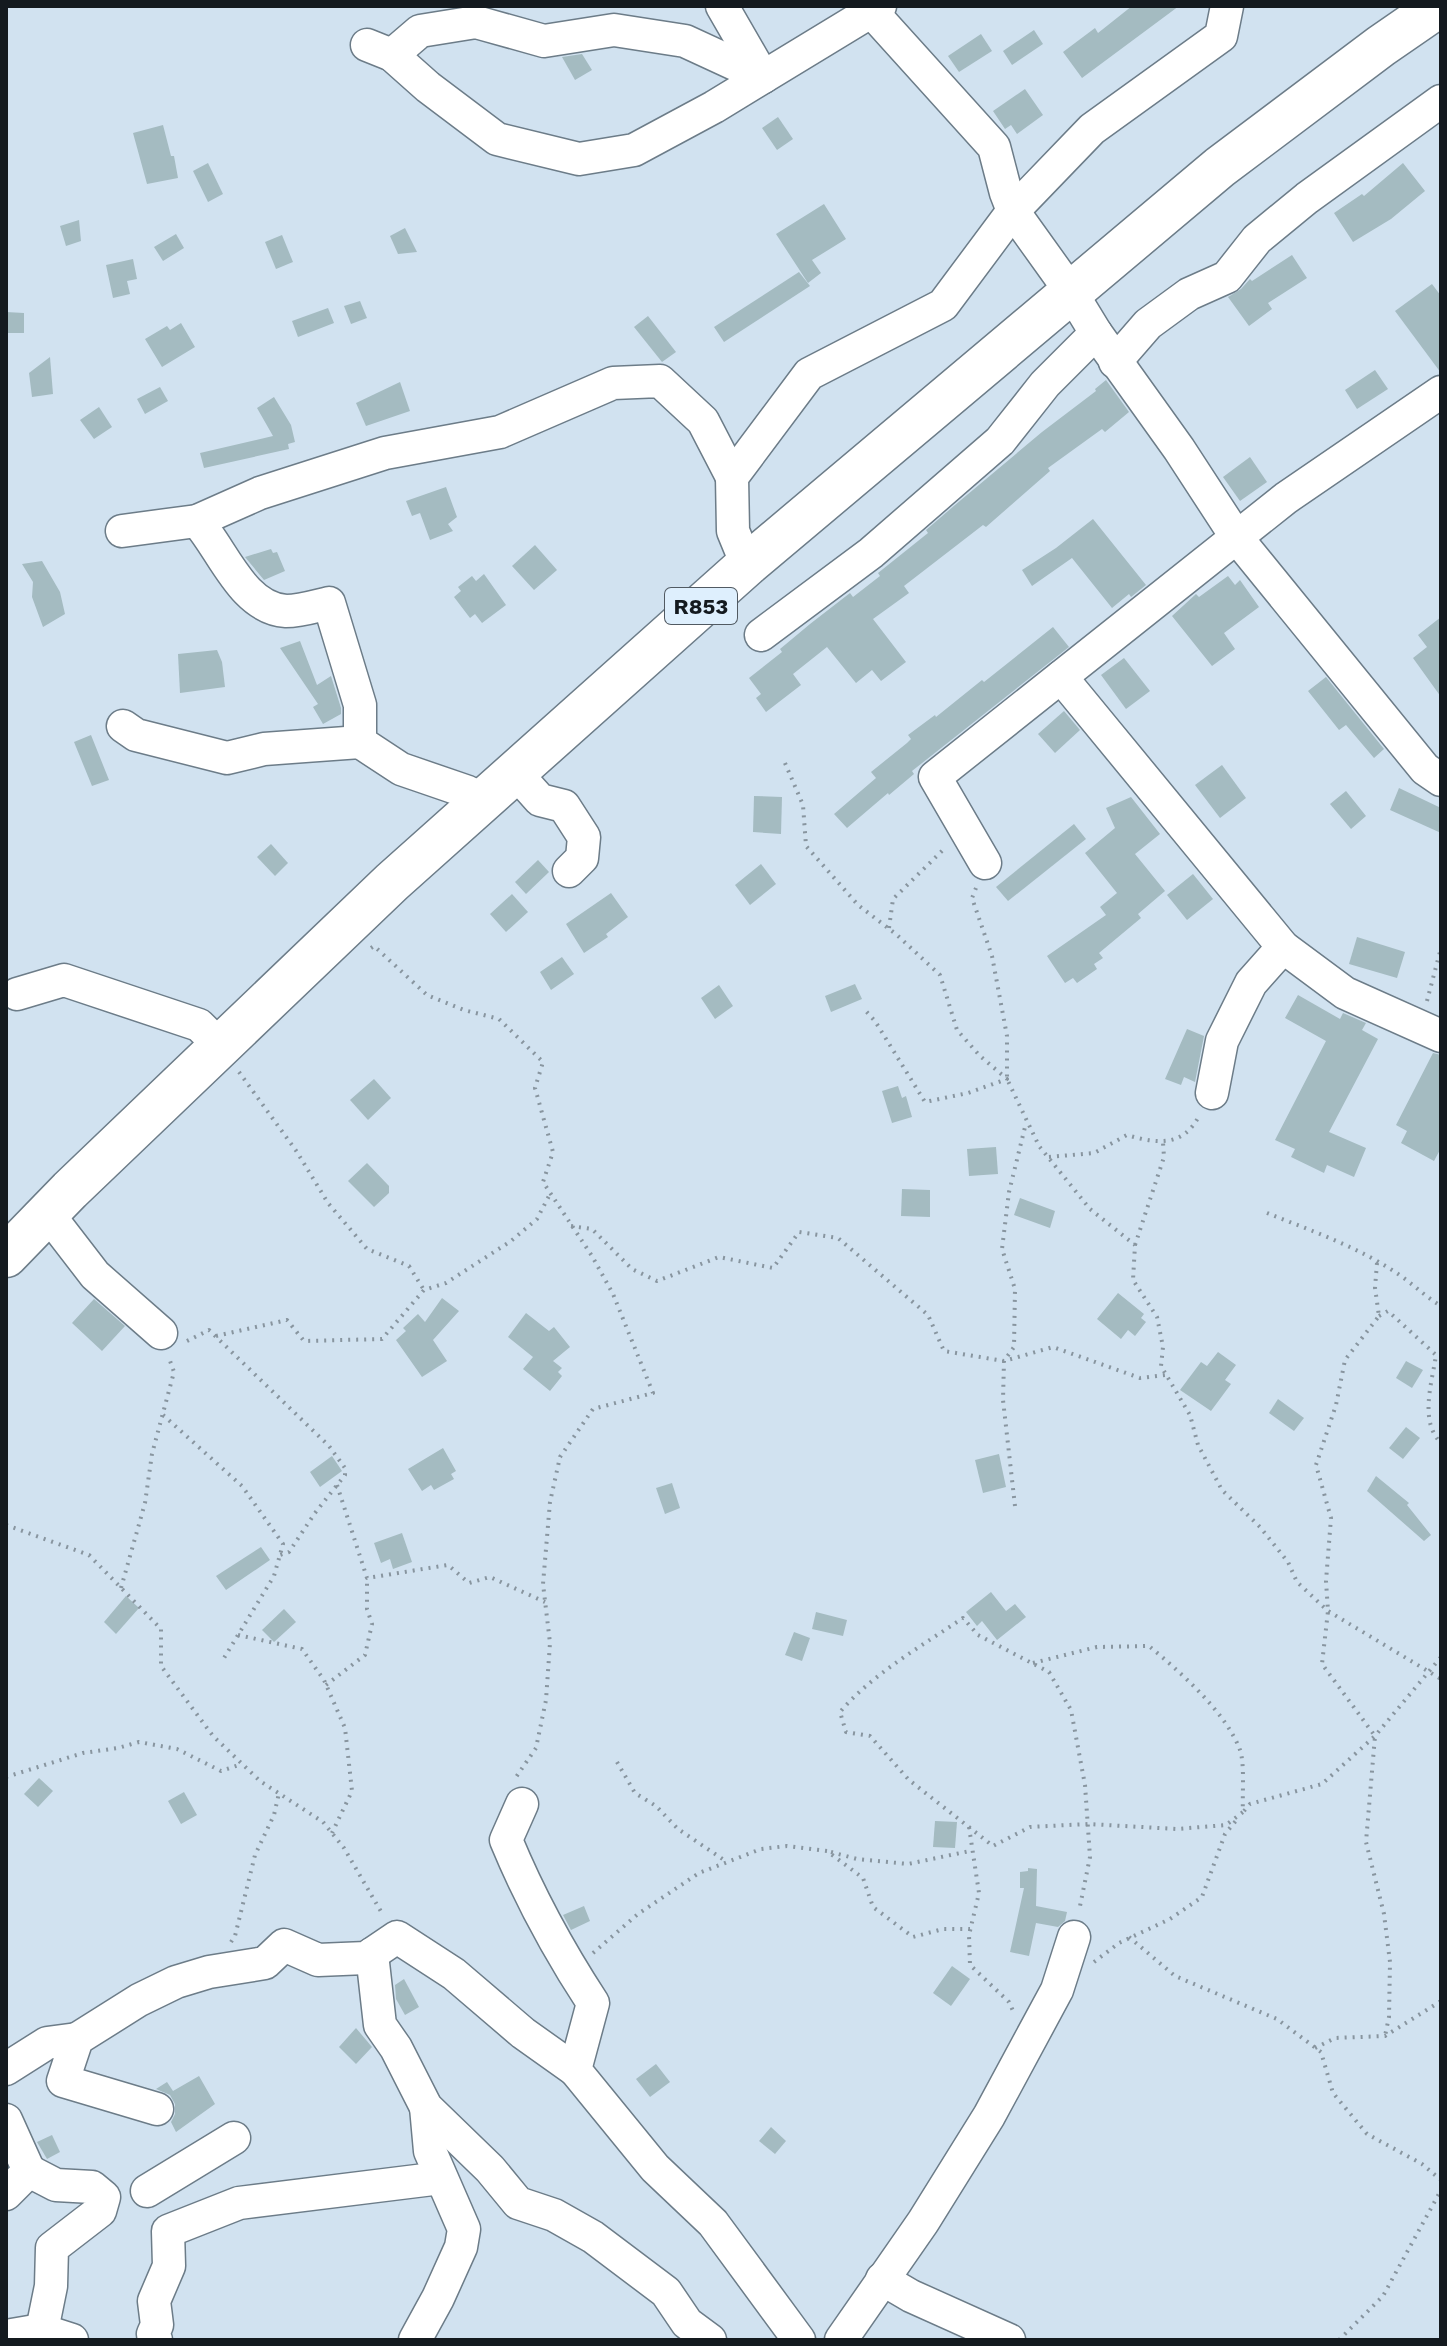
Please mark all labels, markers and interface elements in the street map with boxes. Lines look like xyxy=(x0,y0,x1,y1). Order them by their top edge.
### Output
road number: R853 xyxy=(665,588,737,624)

